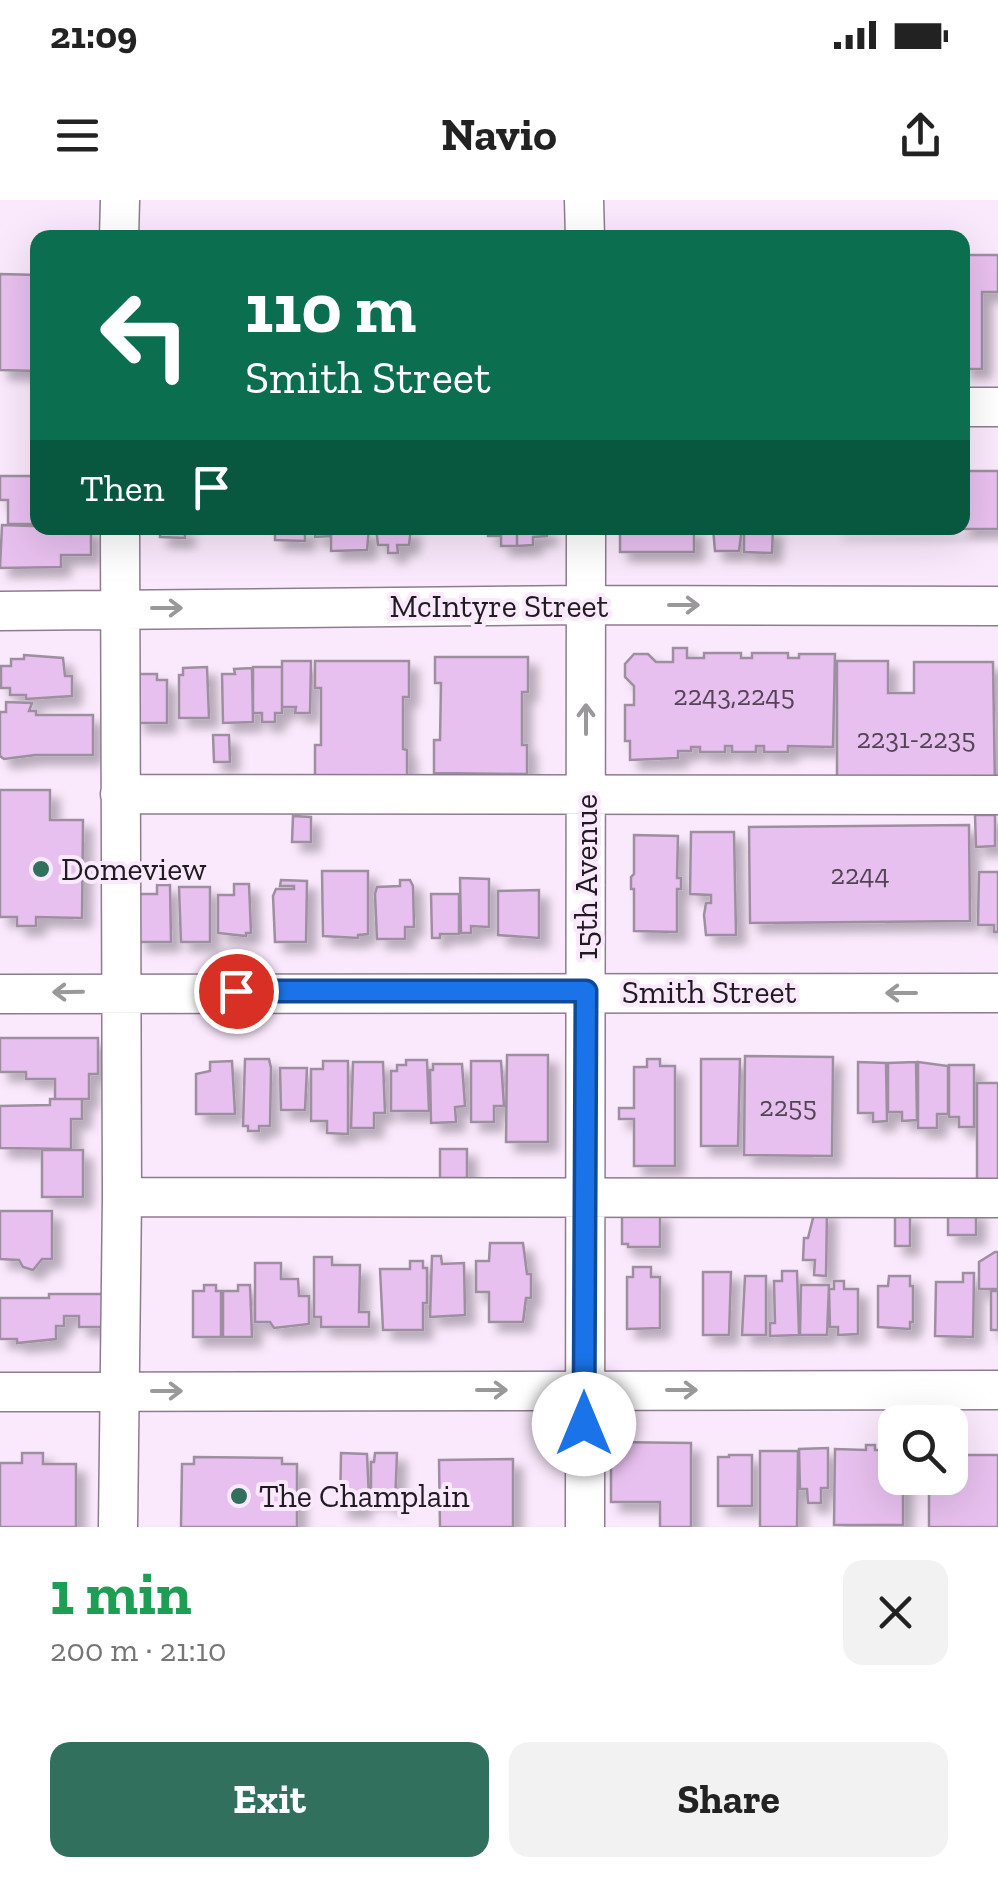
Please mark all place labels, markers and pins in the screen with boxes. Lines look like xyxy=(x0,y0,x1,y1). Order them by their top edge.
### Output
place label: Domeview xyxy=(61,850,207,888)
marker: Domeview xyxy=(30,858,52,880)
pin xyxy=(194,949,279,1034)
place label: The Champlain xyxy=(259,1477,470,1515)
marker: The Champlain xyxy=(228,1485,250,1507)

